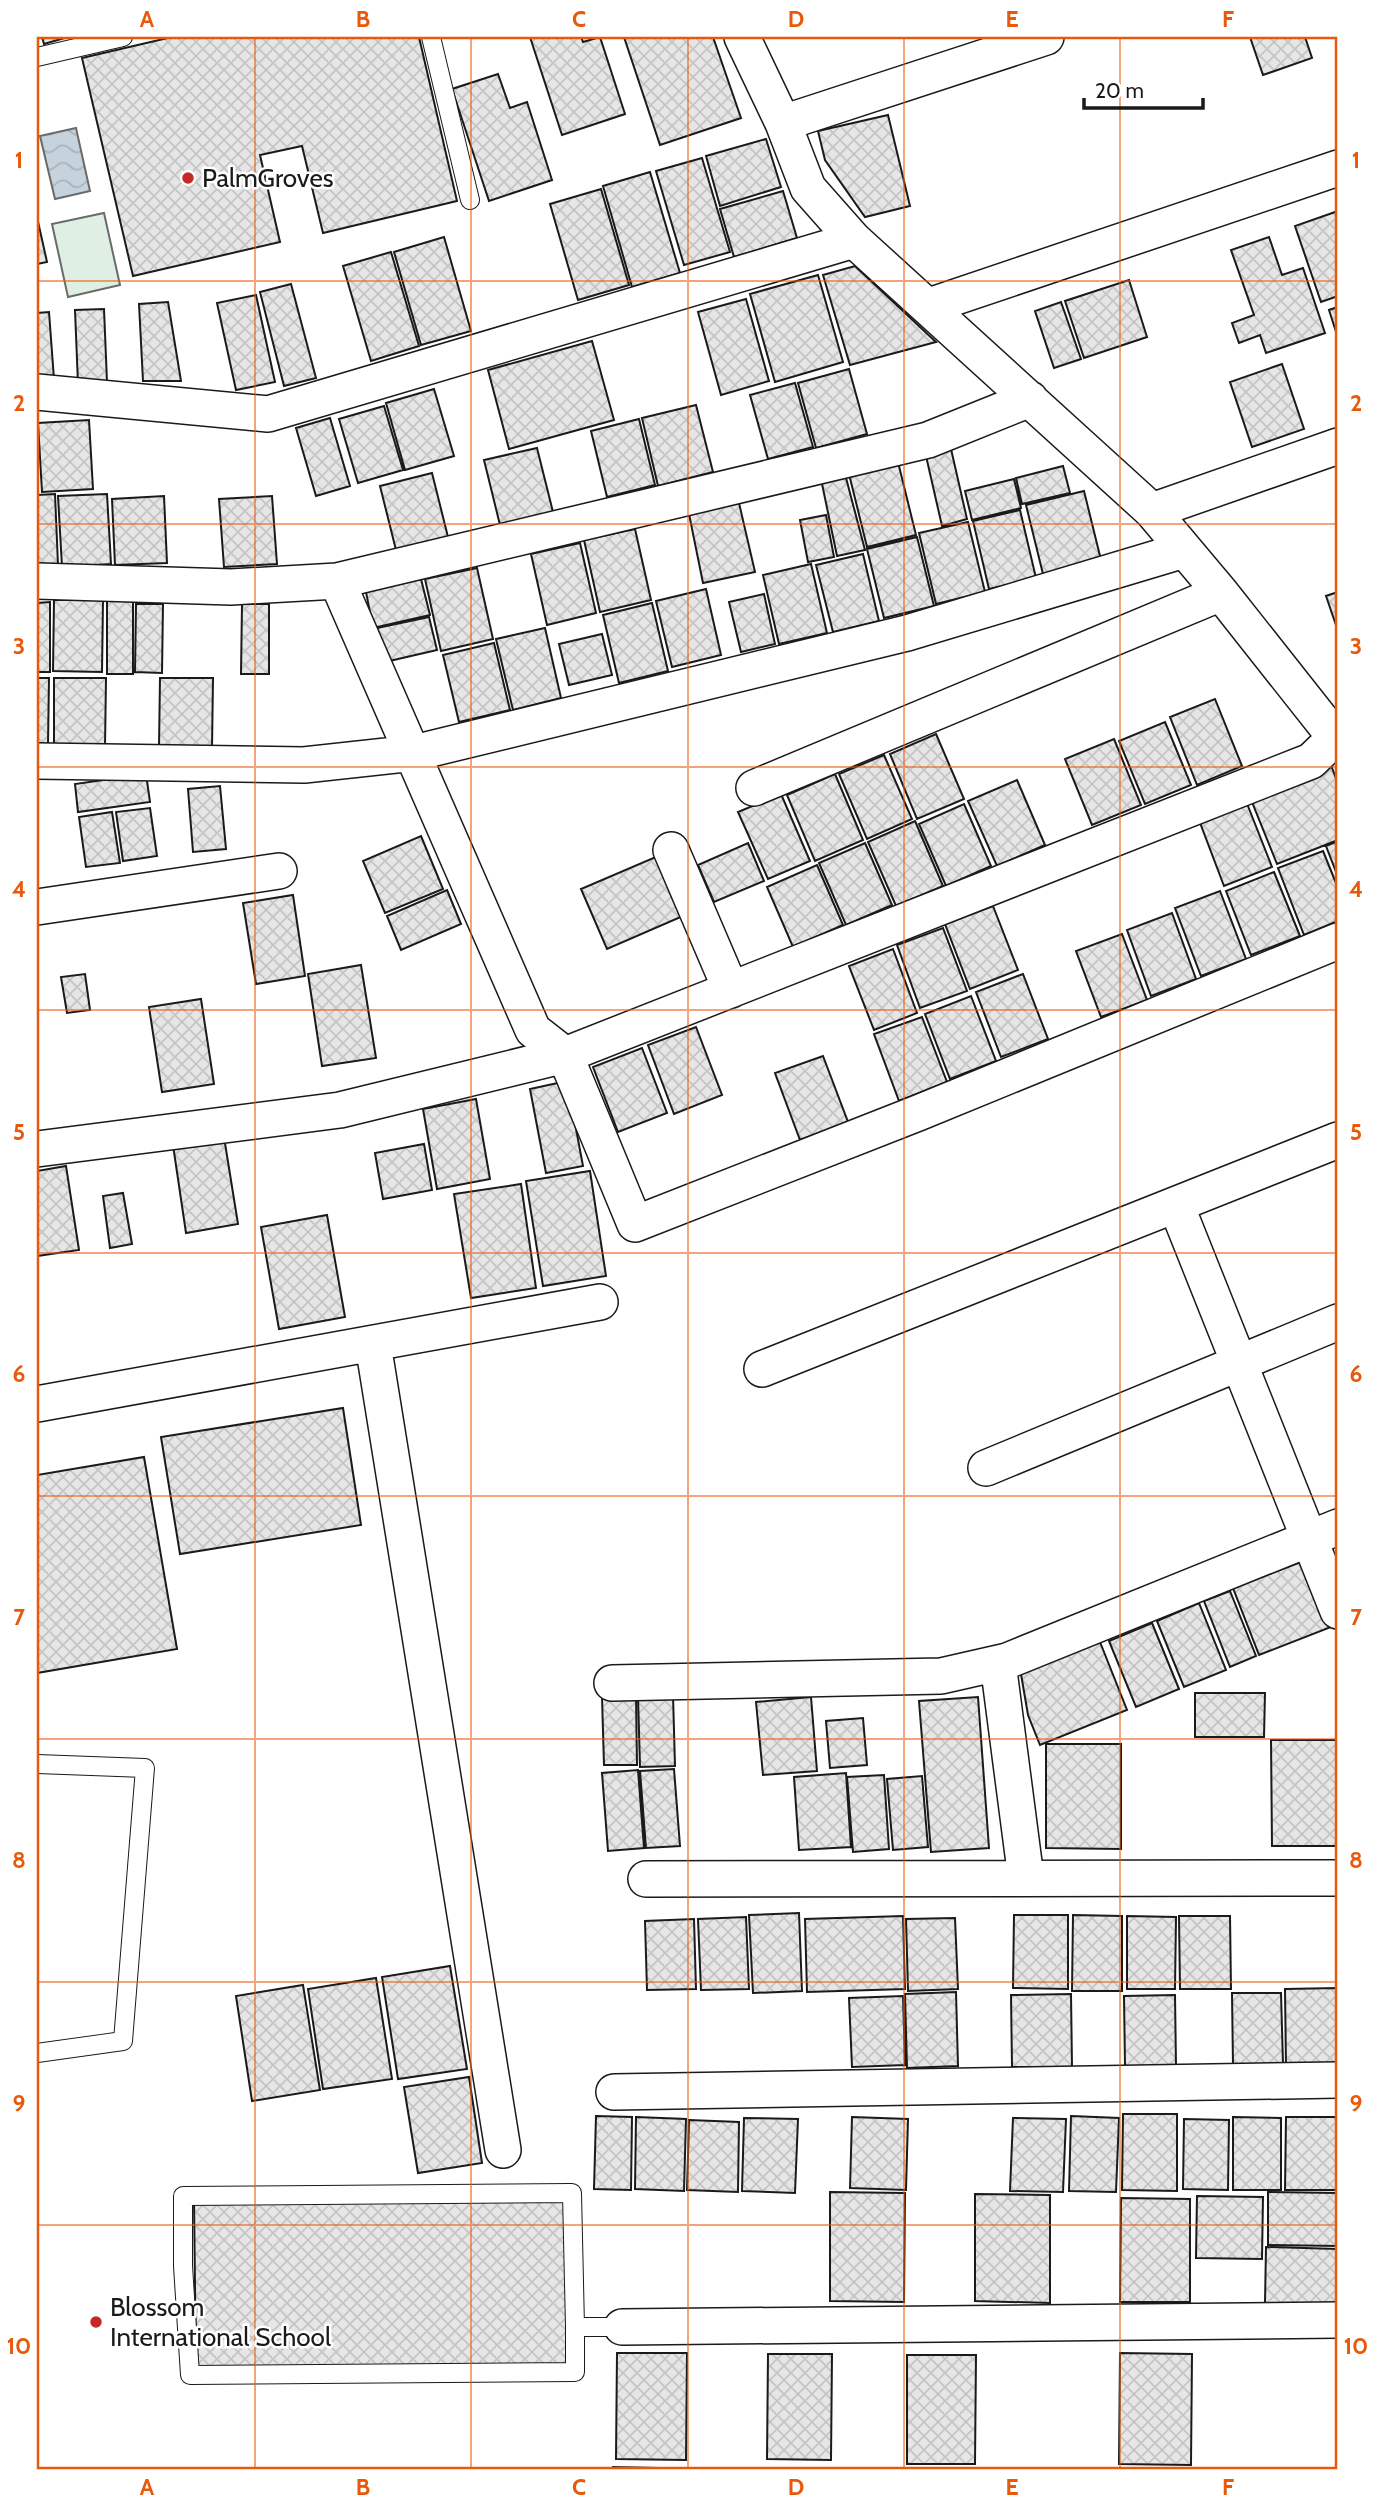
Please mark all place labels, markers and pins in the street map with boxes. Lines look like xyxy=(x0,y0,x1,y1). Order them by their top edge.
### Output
place label: PalmGroves xyxy=(202,162,334,194)
marker: PalmGroves xyxy=(180,170,196,186)
place label: Blossom International School xyxy=(110,2291,331,2353)
marker: Blossom International School xyxy=(88,2314,104,2330)

